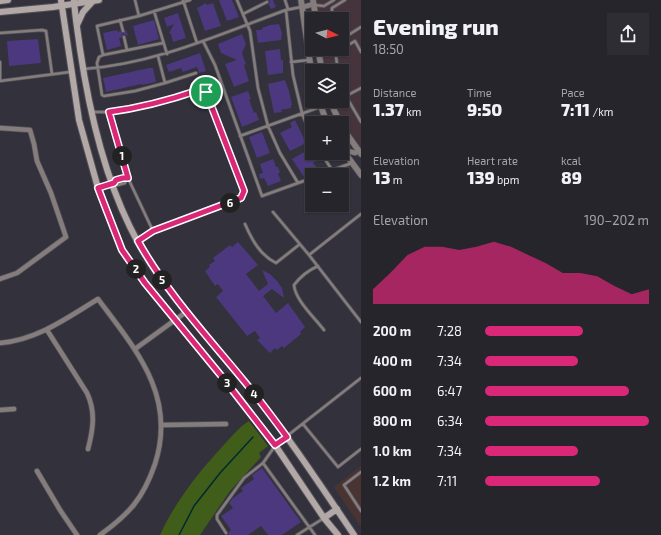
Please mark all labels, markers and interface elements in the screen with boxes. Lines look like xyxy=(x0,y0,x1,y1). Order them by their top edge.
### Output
north arrow xyxy=(305,12,349,56)
map controls xyxy=(305,12,349,212)
text: Evening run xyxy=(373,13,499,39)
button: share xyxy=(607,13,649,55)
text: 18:50 xyxy=(373,41,404,57)
button: layers xyxy=(305,64,349,108)
pin xyxy=(189,75,223,109)
icon: arrive xyxy=(195,81,217,103)
text: Distance xyxy=(373,86,416,99)
text: Time xyxy=(467,86,492,99)
text: Pace xyxy=(561,86,585,99)
text: 1.37 xyxy=(373,99,404,119)
text: 9:50 xyxy=(467,99,502,119)
text: 7:11 xyxy=(561,99,590,119)
text: km xyxy=(404,105,422,118)
text: /km xyxy=(590,105,613,118)
button: + xyxy=(305,116,349,160)
pin: 1 xyxy=(112,146,132,166)
text: 1 xyxy=(120,149,124,162)
text: Elevation xyxy=(373,154,420,167)
text: Heart rate xyxy=(467,154,518,167)
text: kcal xyxy=(561,154,581,167)
text: 13 xyxy=(373,167,390,187)
text: 139 xyxy=(467,167,495,187)
text: 89 xyxy=(561,167,582,187)
button: − xyxy=(305,168,349,212)
text: m xyxy=(390,173,403,186)
text: bpm xyxy=(495,173,519,186)
pin: 6 xyxy=(220,193,240,213)
text: 6 xyxy=(227,196,233,209)
text: Elevation xyxy=(373,212,428,228)
text: 190–202 m xyxy=(584,212,649,228)
pin: 2 xyxy=(126,259,146,279)
text: 2 xyxy=(133,262,139,275)
pin: 5 xyxy=(152,270,172,290)
text: 5 xyxy=(159,273,165,286)
text: 200 m xyxy=(373,323,411,339)
text: 7:28 xyxy=(437,323,462,339)
text: 400 m xyxy=(373,353,412,369)
text: 7:34 xyxy=(437,353,462,369)
pin: 3 xyxy=(217,373,237,393)
text: 3 xyxy=(224,376,230,389)
text: 600 m xyxy=(373,383,411,399)
text: 6:47 xyxy=(437,383,462,399)
pin: 4 xyxy=(244,384,264,404)
text: 4 xyxy=(250,387,258,400)
text: 800 m xyxy=(373,413,412,429)
text: 6:34 xyxy=(437,413,463,429)
text: 1.0 km xyxy=(373,443,412,459)
text: 7:34 xyxy=(437,443,462,459)
text: 1.2 km xyxy=(373,473,411,489)
text: 7:11 xyxy=(437,473,457,489)

